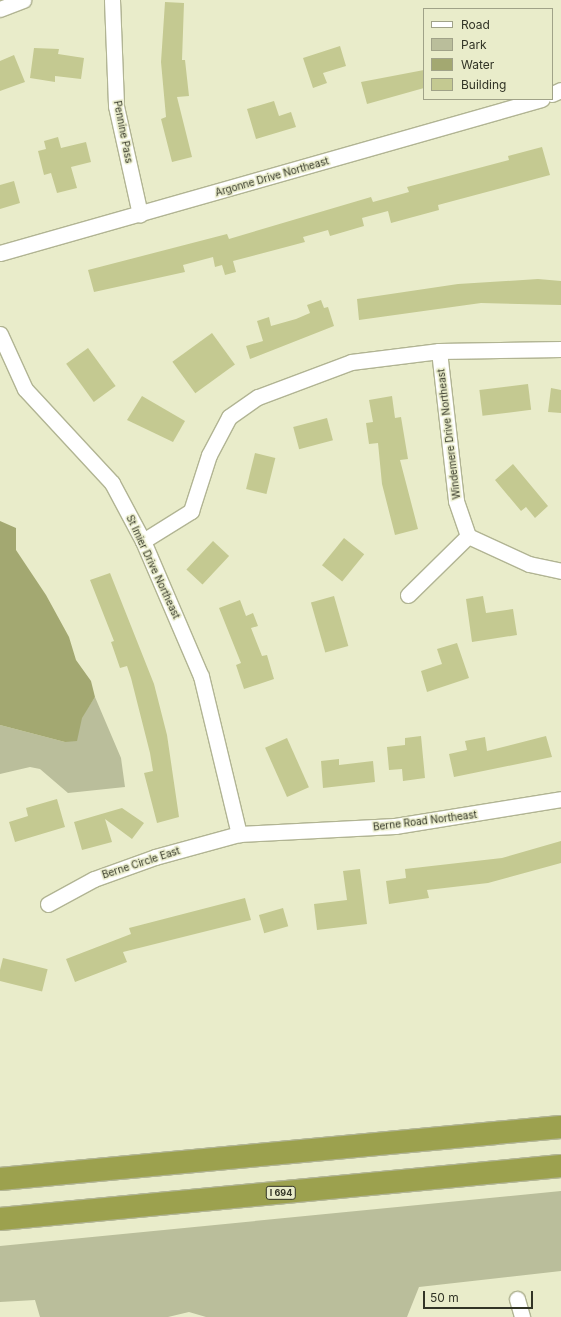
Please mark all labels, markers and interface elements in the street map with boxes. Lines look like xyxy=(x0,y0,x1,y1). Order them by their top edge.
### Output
legend xyxy=(423,8,553,100)
text: Road xyxy=(461,17,490,32)
text: Park xyxy=(461,37,487,52)
text: Water xyxy=(461,57,494,72)
text: Building xyxy=(461,77,506,92)
street label: Pennine Pass xyxy=(111,100,135,164)
street label: Argonne Drive Northeast xyxy=(214,155,330,199)
street label: Windemere Drive Northeast xyxy=(435,368,463,500)
street label: St Imier Drive Northeast xyxy=(124,513,182,621)
street label: Berne Road Northeast xyxy=(372,809,478,833)
street label: Berne Circle East xyxy=(101,845,181,881)
road number: I 694 xyxy=(265,1186,297,1200)
scale bar xyxy=(425,1283,535,1309)
text: 50 m xyxy=(430,1290,459,1305)

